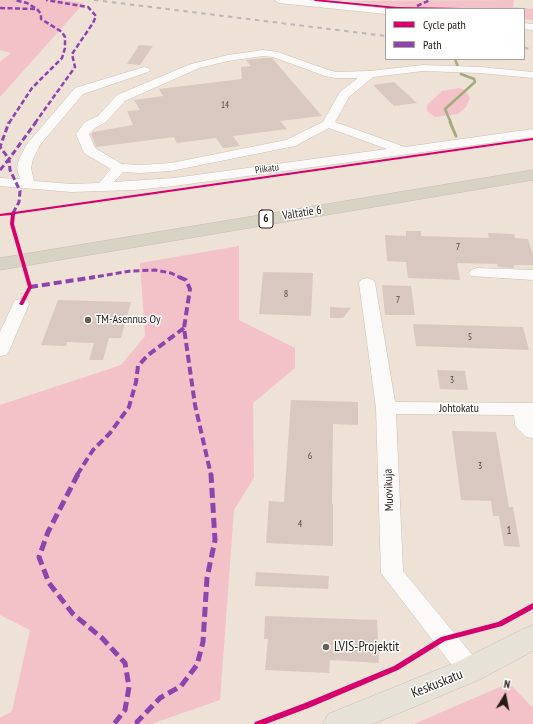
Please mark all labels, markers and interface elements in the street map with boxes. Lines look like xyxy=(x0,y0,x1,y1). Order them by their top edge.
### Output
legend xyxy=(385,8,525,60)
text: Cycle path xyxy=(423,17,466,32)
text: Path xyxy=(423,37,441,52)
house number: 14 xyxy=(221,100,229,110)
street label: Piikatu xyxy=(254,161,280,177)
street label: Valtatie 6 xyxy=(281,203,323,223)
road number: 6 xyxy=(259,210,273,228)
house number: 7 xyxy=(456,241,460,253)
house number: 8 xyxy=(284,288,288,300)
house number: 7 xyxy=(396,294,400,306)
place label: TM-Asennus Oy xyxy=(96,313,160,327)
marker: TM-Asennus Oy xyxy=(83,315,93,325)
house number: 5 xyxy=(468,331,472,343)
house number: 3 xyxy=(450,374,454,386)
street label: Johtokatu xyxy=(439,402,479,416)
house number: 6 xyxy=(308,450,312,462)
house number: 3 xyxy=(478,460,482,472)
street label: Muovikuja xyxy=(381,469,397,511)
house number: 4 xyxy=(298,518,302,530)
house number: 1 xyxy=(506,524,512,538)
place label: LVIS-Projektit xyxy=(334,639,399,655)
marker: LVIS-Projektit xyxy=(321,642,331,652)
street label: Keskuskatu xyxy=(409,666,465,702)
north arrow xyxy=(485,676,525,716)
text: N xyxy=(503,677,511,692)

